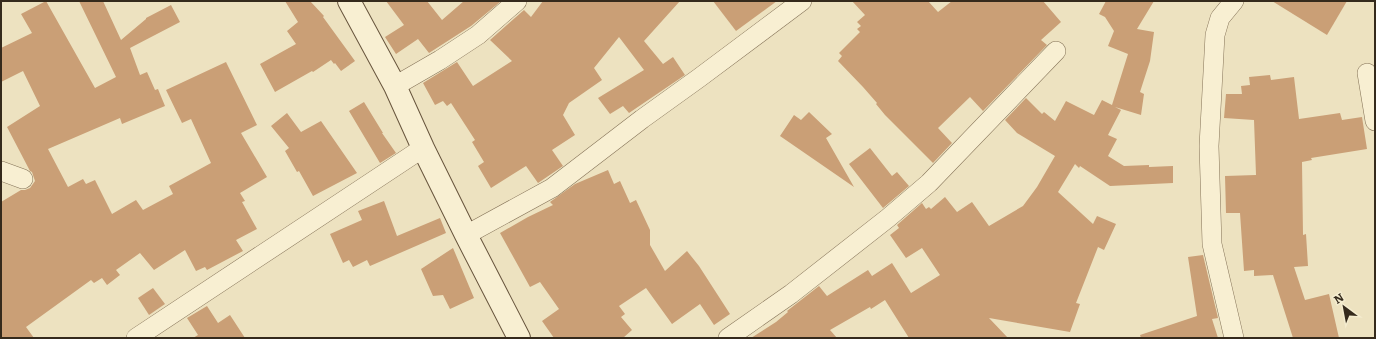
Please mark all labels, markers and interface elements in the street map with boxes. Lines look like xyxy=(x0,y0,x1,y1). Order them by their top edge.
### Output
north arrow xyxy=(1324,287,1364,327)
text: N xyxy=(1330,288,1346,307)

